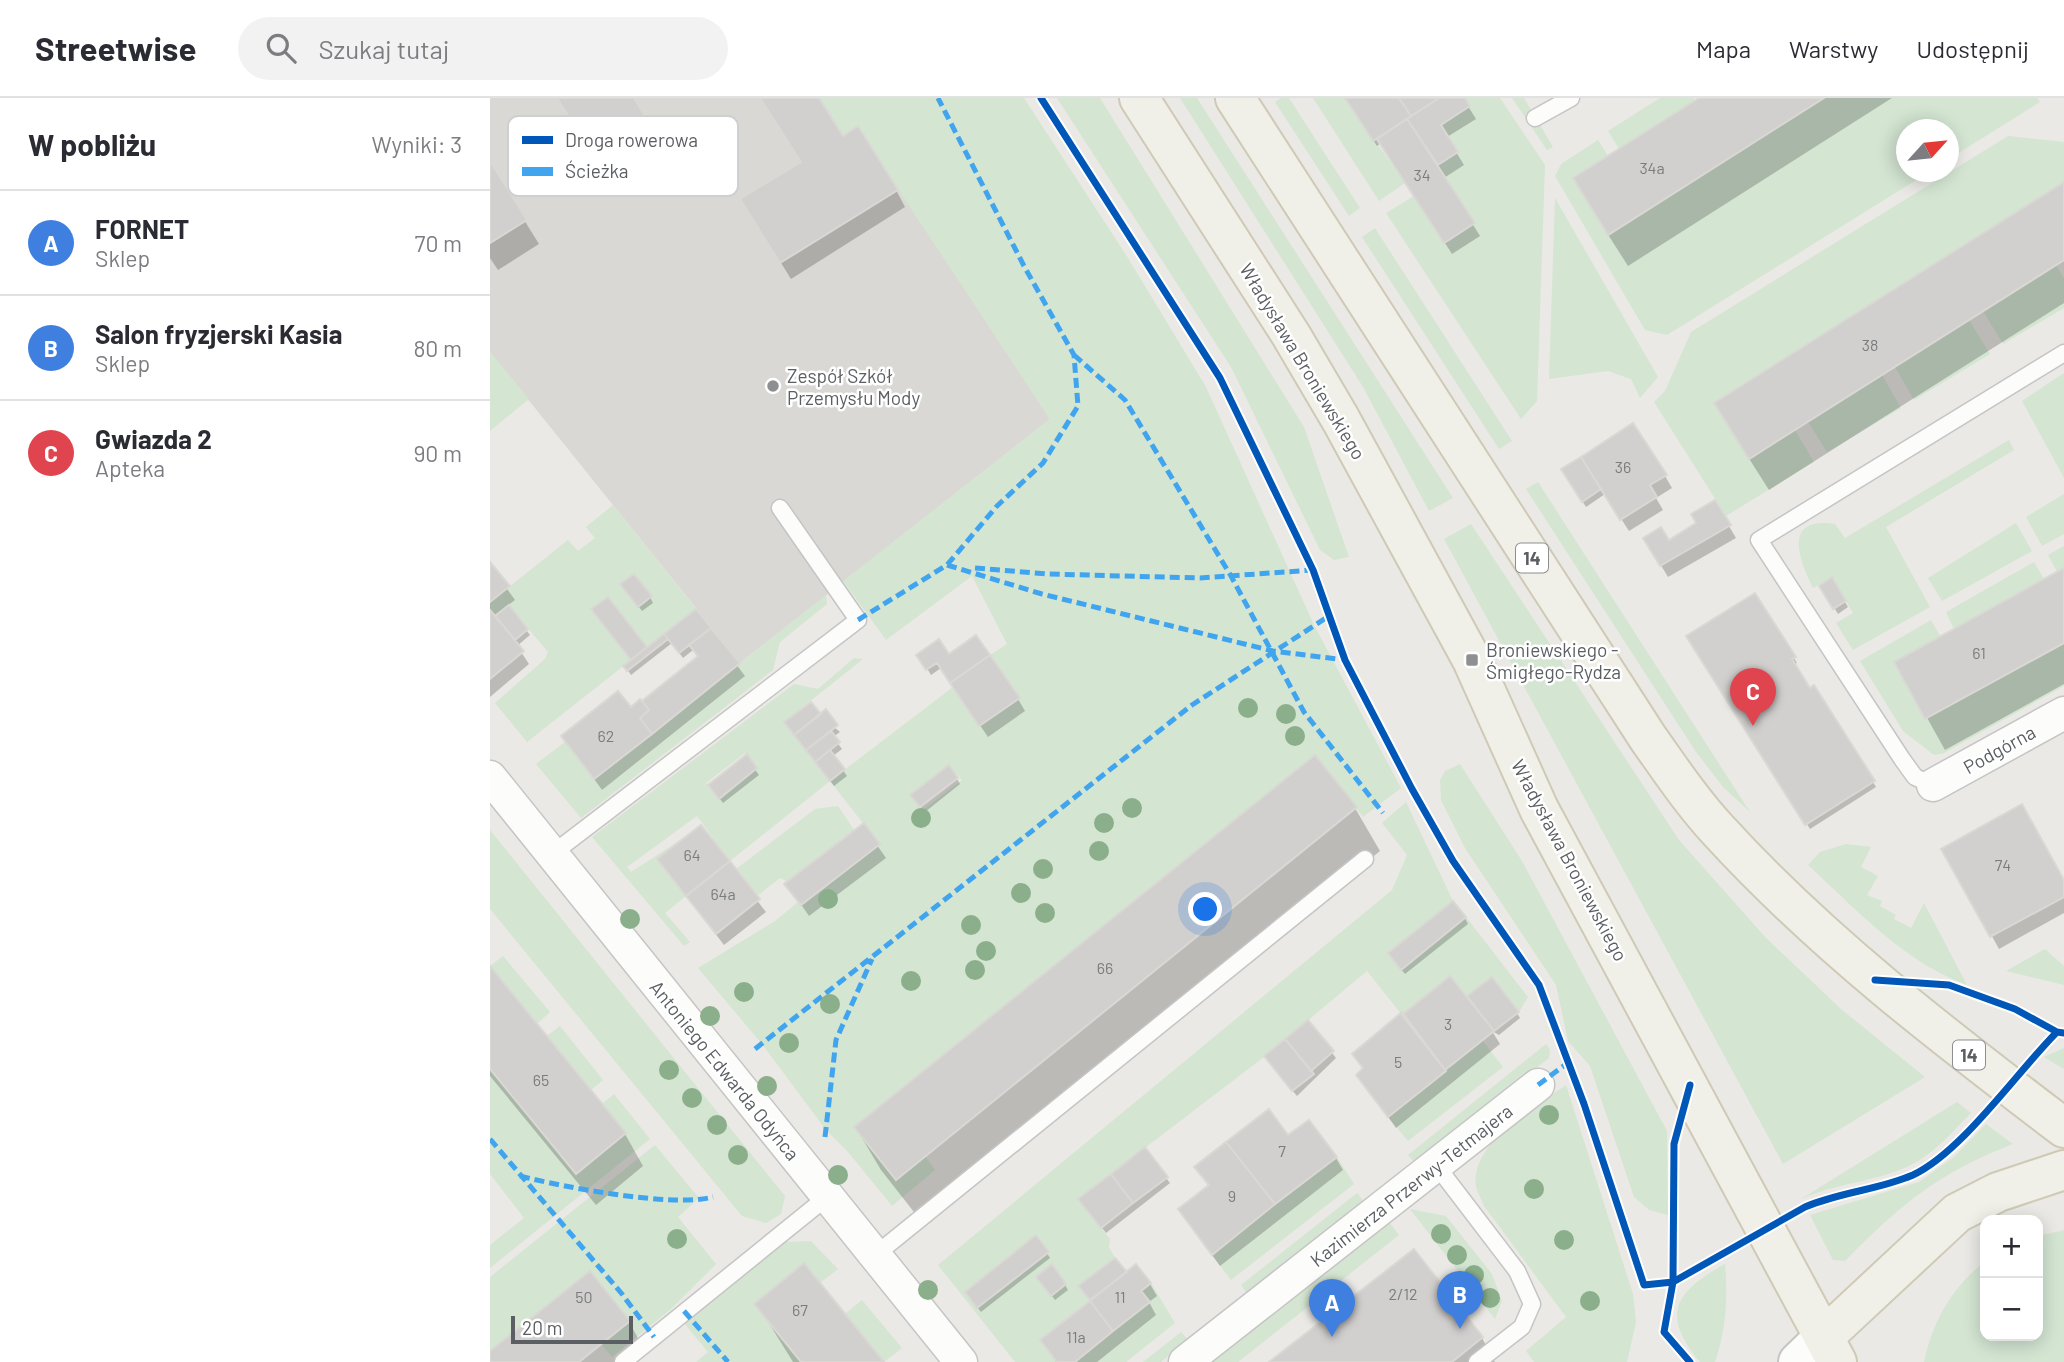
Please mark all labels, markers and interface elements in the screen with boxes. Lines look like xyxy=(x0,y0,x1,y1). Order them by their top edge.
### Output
search box xyxy=(238,17,728,80)
text: Streetwise xyxy=(35,28,196,68)
icon: search xyxy=(262,29,300,67)
text: Szukaj tutaj xyxy=(318,33,449,64)
text: Mapa xyxy=(1696,34,1751,63)
text: Warstwy xyxy=(1789,34,1878,63)
text: Udostępnij xyxy=(1916,34,2029,63)
legend xyxy=(508,116,738,196)
north arrow xyxy=(1896,119,1959,182)
text: W pobliżu xyxy=(28,126,156,162)
text: Droga rowerowa xyxy=(565,128,698,151)
text: Wyniki: 3 xyxy=(372,130,462,158)
house number: 34a xyxy=(1639,158,1665,177)
text: Ścieżka xyxy=(565,159,628,182)
house number: 34 xyxy=(1413,165,1431,184)
text: FORNET xyxy=(95,213,189,244)
text: A xyxy=(43,229,59,257)
text: 70 m xyxy=(415,229,462,257)
text: Sklep xyxy=(95,244,150,272)
street label: Władysława Broniewskiego xyxy=(1235,259,1371,463)
text: Salon fryzjerski Kasia xyxy=(95,318,342,349)
text: B xyxy=(44,334,58,362)
text: 80 m xyxy=(413,334,462,362)
house number: 38 xyxy=(1862,335,1878,354)
text: Sklep xyxy=(95,349,150,377)
place label: Zespół Szkół Przemysłu Mody xyxy=(787,364,920,409)
marker: Zespół Szkół Przemysłu Mody xyxy=(765,378,781,394)
text: Gwiazda 2 xyxy=(95,423,212,454)
text: C xyxy=(44,439,58,467)
text: 90 m xyxy=(413,439,462,467)
text: Apteka xyxy=(95,454,165,482)
house number: 36 xyxy=(1615,457,1631,476)
road number: 14 xyxy=(1516,544,1548,572)
place label: Broniewskiego - Śmigłego-Rydza xyxy=(1486,638,1621,683)
house number: 61 xyxy=(1972,643,1986,662)
marker: Broniewskiego - Śmigłego-Rydza xyxy=(1464,652,1480,668)
pin: C xyxy=(1730,668,1776,726)
street label: Podgórna xyxy=(1959,720,2039,778)
house number: 62 xyxy=(598,726,614,745)
street label: Władysława Broniewskiego xyxy=(1507,755,1633,965)
house number: 64 xyxy=(683,845,701,864)
house number: 74 xyxy=(1995,855,2011,874)
house number: 64a xyxy=(710,884,736,903)
your location xyxy=(1188,892,1222,926)
house number: 66 xyxy=(1097,958,1113,977)
street label: Antoniego Edwarda Odyńca xyxy=(645,975,805,1165)
house number: 3 xyxy=(1444,1014,1452,1033)
road number: 14 xyxy=(1953,1040,1985,1070)
house number: 5 xyxy=(1394,1052,1402,1071)
house number: 65 xyxy=(533,1070,549,1089)
street label: Kazimierza Przerwy-Tetmajera xyxy=(1305,1099,1517,1271)
house number: 7 xyxy=(1278,1141,1286,1160)
house number: 9 xyxy=(1228,1186,1236,1205)
map controls xyxy=(1980,1215,2043,1341)
button: + xyxy=(1980,1215,2043,1278)
pin: B xyxy=(1437,1271,1483,1329)
button: − xyxy=(1980,1278,2043,1341)
pin: A xyxy=(1309,1279,1355,1337)
house number: 2/12 xyxy=(1388,1284,1418,1303)
house number: 50 xyxy=(575,1287,593,1306)
house number: 11 xyxy=(1114,1287,1126,1306)
house number: 67 xyxy=(792,1300,808,1319)
scale bar xyxy=(511,1313,634,1345)
text: 20 m xyxy=(522,1316,562,1339)
house number: 11a xyxy=(1066,1327,1086,1346)

